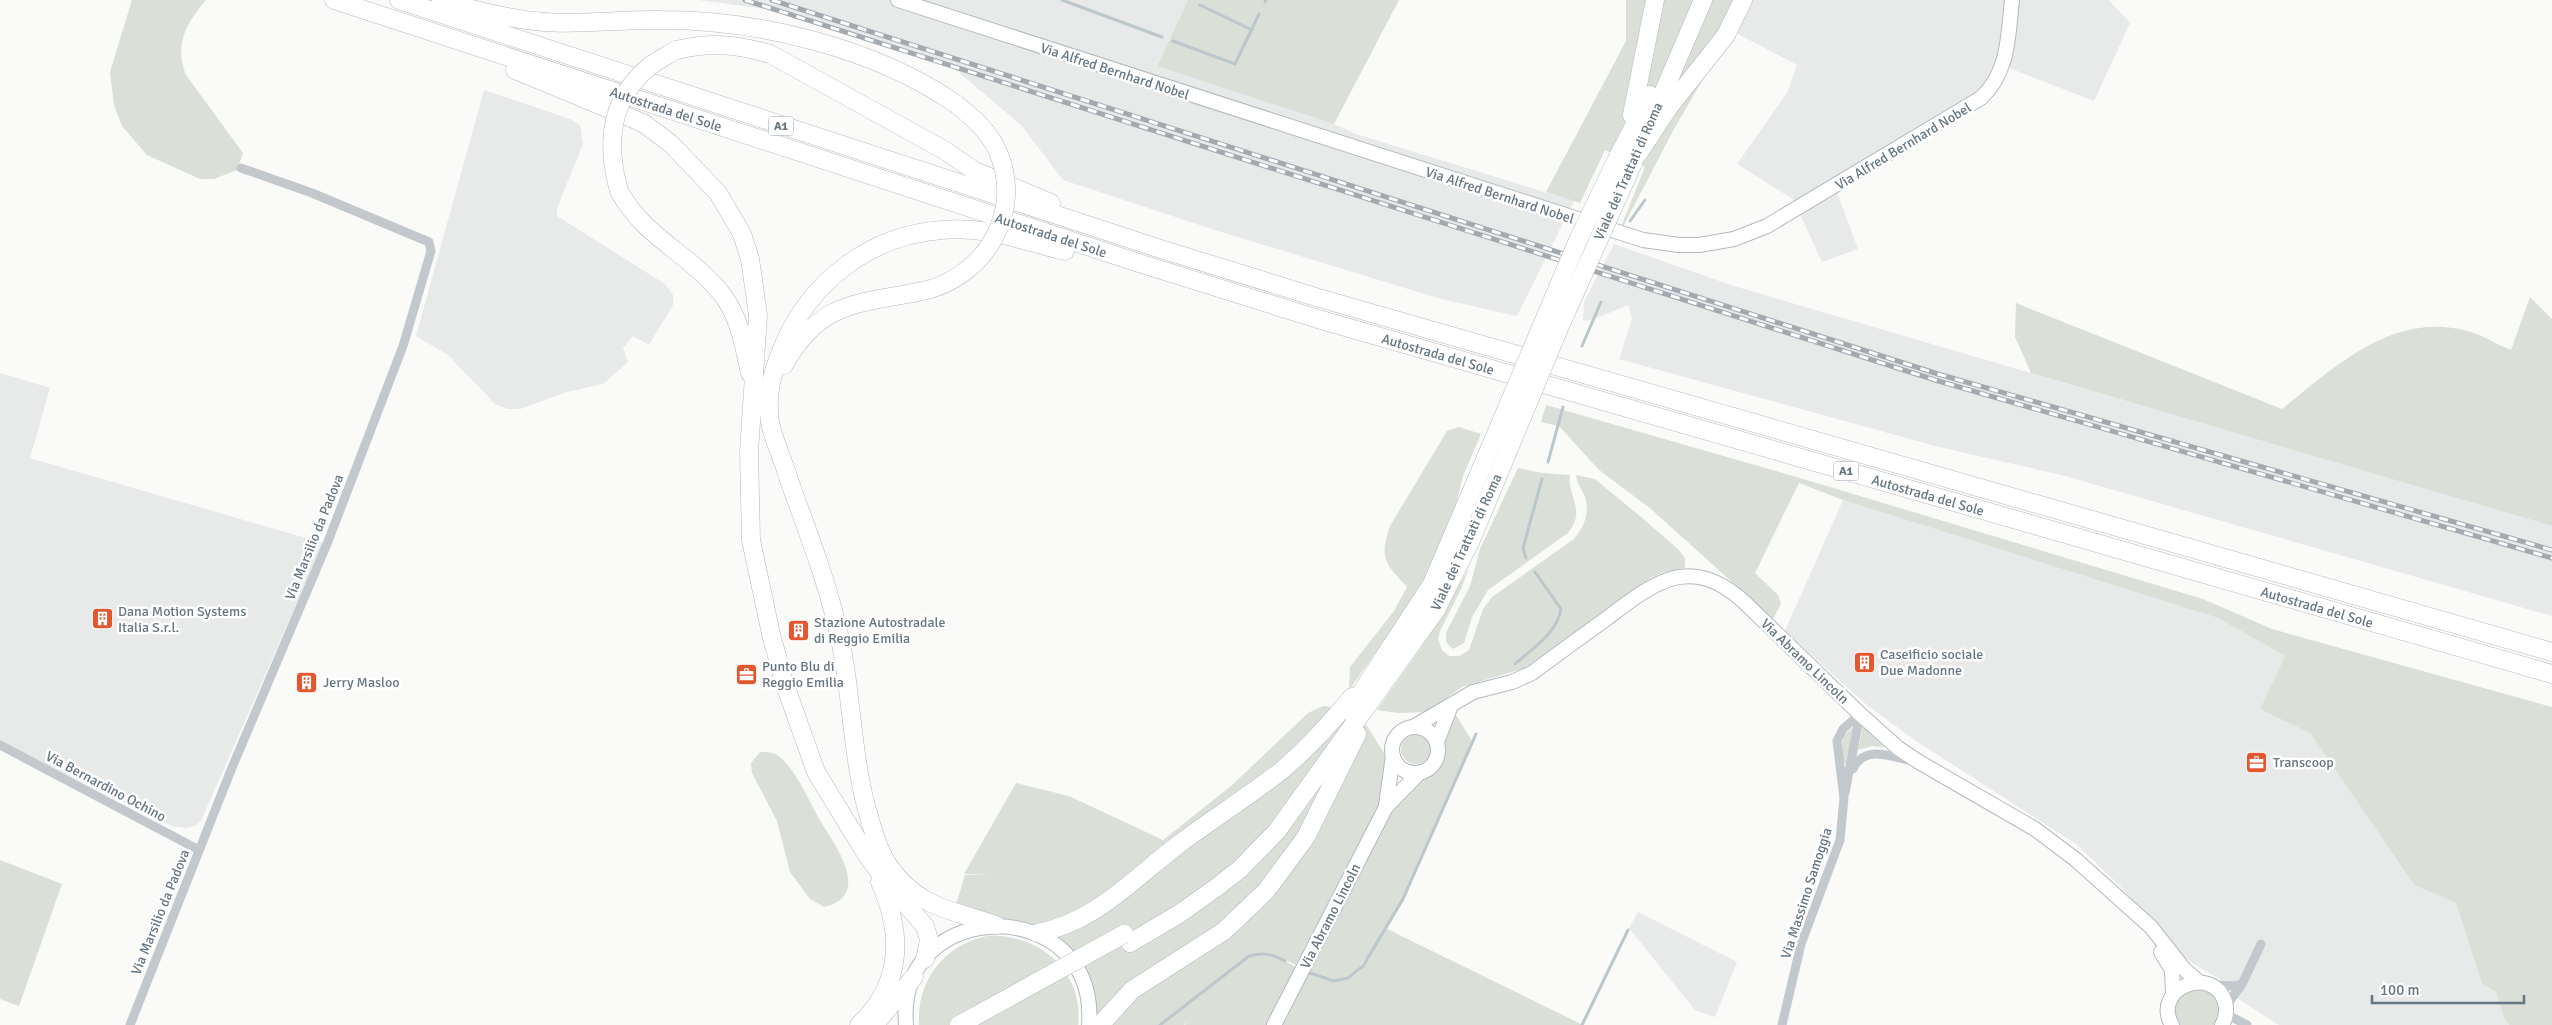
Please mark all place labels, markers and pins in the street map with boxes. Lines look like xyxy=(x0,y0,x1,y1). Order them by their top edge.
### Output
place label: Dana Motion Systems Italia S.r.l. xyxy=(118,603,246,636)
building icon: Dana Motion Systems Italia S.r.l. xyxy=(90,607,114,631)
place label: Stazione Autostradale di Reggio Emilia xyxy=(814,614,946,647)
building icon: Stazione Autostradale di Reggio Emilia xyxy=(786,618,810,642)
place label: Caseificio sociale Due Madonne xyxy=(1880,646,1983,679)
building icon: Caseificio sociale Due Madonne xyxy=(1852,650,1876,674)
place label: Punto Blu di Reggio Emilia xyxy=(762,658,844,691)
office icon: Punto Blu di Reggio Emilia xyxy=(734,662,758,686)
building icon: Jerry Masloo xyxy=(295,670,319,694)
place label: Jerry Masloo xyxy=(323,674,400,691)
office icon: Transcoop xyxy=(2245,750,2269,774)
place label: Transcoop xyxy=(2273,754,2334,771)

